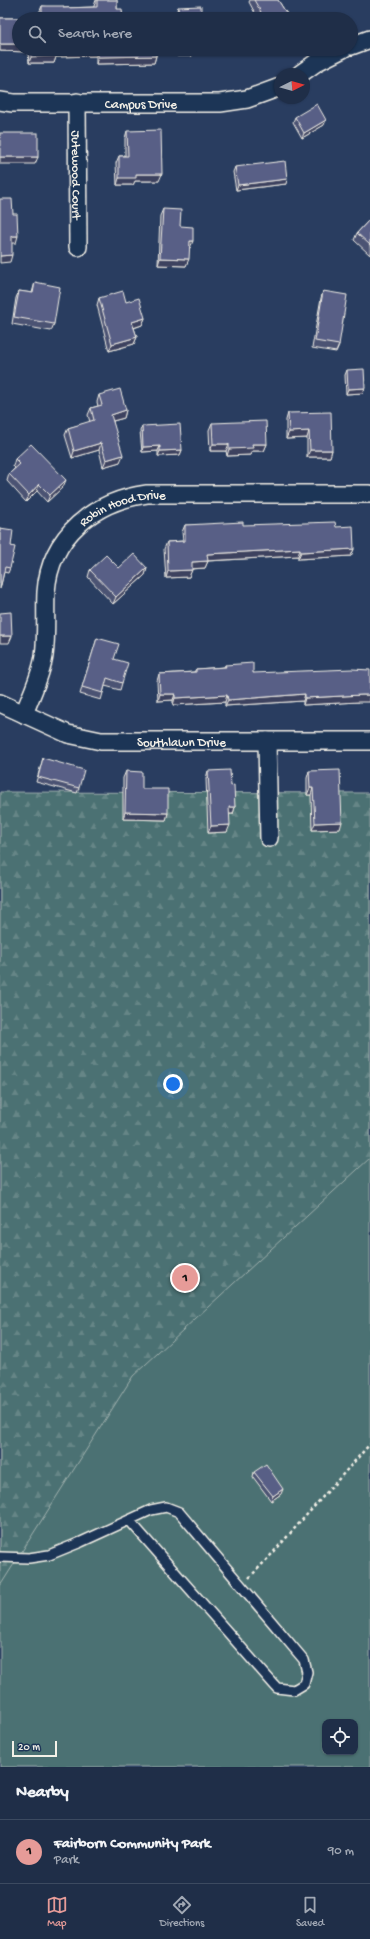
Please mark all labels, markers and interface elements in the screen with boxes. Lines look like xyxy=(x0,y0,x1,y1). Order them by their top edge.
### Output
search box xyxy=(12,12,358,56)
icon: search xyxy=(26,23,48,45)
text: Search here xyxy=(58,25,132,43)
north arrow xyxy=(274,68,310,104)
street label: Campus Drive xyxy=(105,98,177,113)
street label: Jutewood Court xyxy=(67,130,83,221)
street label: Robin Hood Drive xyxy=(77,489,166,531)
street label: Southlawn Drive xyxy=(137,736,226,751)
your location xyxy=(163,1074,183,1094)
pin: 1 xyxy=(172,1263,198,1293)
map controls xyxy=(322,1719,358,1755)
button: locate xyxy=(322,1719,358,1755)
scale bar xyxy=(12,1739,57,1758)
text: 20 m xyxy=(18,1742,40,1754)
text: Nearby xyxy=(16,1783,69,1803)
text: Fairborn Community Park xyxy=(54,1835,211,1853)
text: 1 xyxy=(26,1844,32,1859)
text: 90 m xyxy=(328,1844,354,1859)
text: Park xyxy=(54,1853,79,1868)
tab: Map xyxy=(46,1894,68,1930)
tab: Directions xyxy=(160,1894,204,1930)
tab: Saved xyxy=(296,1894,324,1930)

